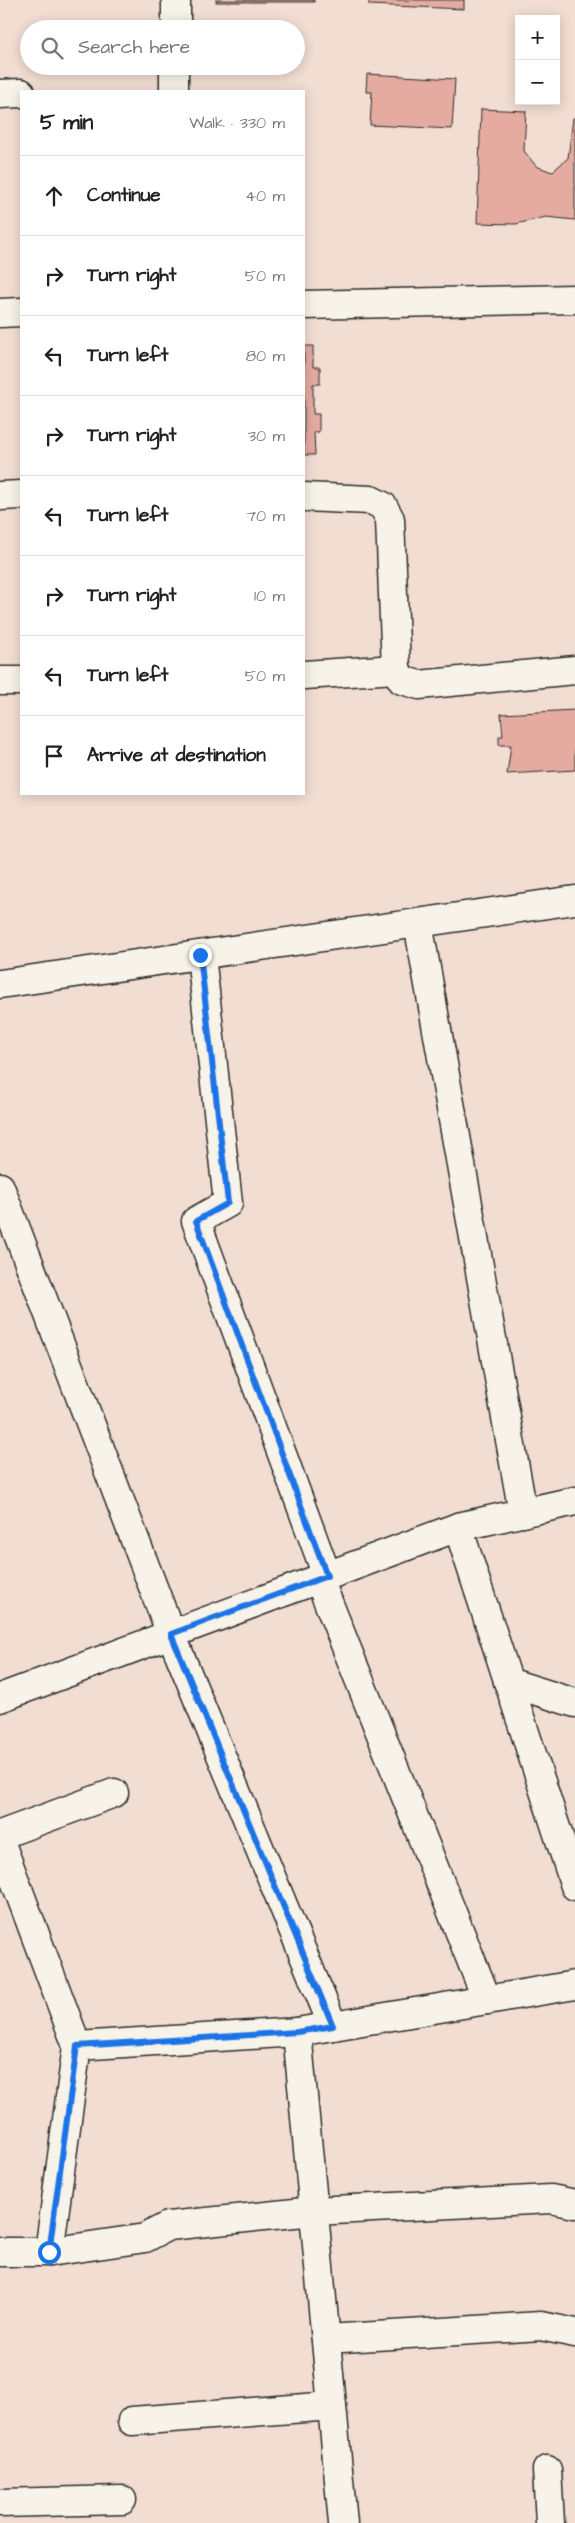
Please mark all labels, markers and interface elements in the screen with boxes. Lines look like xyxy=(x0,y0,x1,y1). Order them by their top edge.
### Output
map controls xyxy=(515,15,560,105)
button: + xyxy=(515,15,560,60)
search box xyxy=(20,20,305,75)
icon: search xyxy=(38,34,66,62)
text: Search here xyxy=(78,34,190,61)
button: − xyxy=(515,60,560,105)
text: 5 min xyxy=(40,108,93,137)
text: Walk · 330 m xyxy=(189,112,285,134)
icon: ahead xyxy=(40,182,68,210)
text: Continue xyxy=(87,182,161,209)
text: 40 m xyxy=(245,185,285,207)
icon: right xyxy=(40,262,68,290)
text: Turn right xyxy=(87,262,176,289)
text: 50 m xyxy=(245,265,285,287)
icon: left xyxy=(40,342,68,370)
text: Turn left xyxy=(87,342,168,369)
text: 80 m xyxy=(246,345,285,367)
icon: right xyxy=(40,422,68,450)
text: Turn right xyxy=(87,422,176,449)
text: 30 m xyxy=(248,425,285,447)
icon: left xyxy=(40,502,68,530)
text: Turn left xyxy=(87,502,168,529)
text: 70 m xyxy=(246,505,285,527)
icon: right xyxy=(40,582,68,610)
text: Turn right xyxy=(87,582,176,609)
text: 10 m xyxy=(254,585,285,607)
icon: left xyxy=(40,662,68,690)
text: Turn left xyxy=(87,662,168,689)
text: 50 m xyxy=(245,665,285,687)
icon: arrive xyxy=(40,742,68,770)
text: Arrive at destination xyxy=(87,742,266,769)
route end xyxy=(189,944,212,967)
route start xyxy=(38,2241,61,2264)

